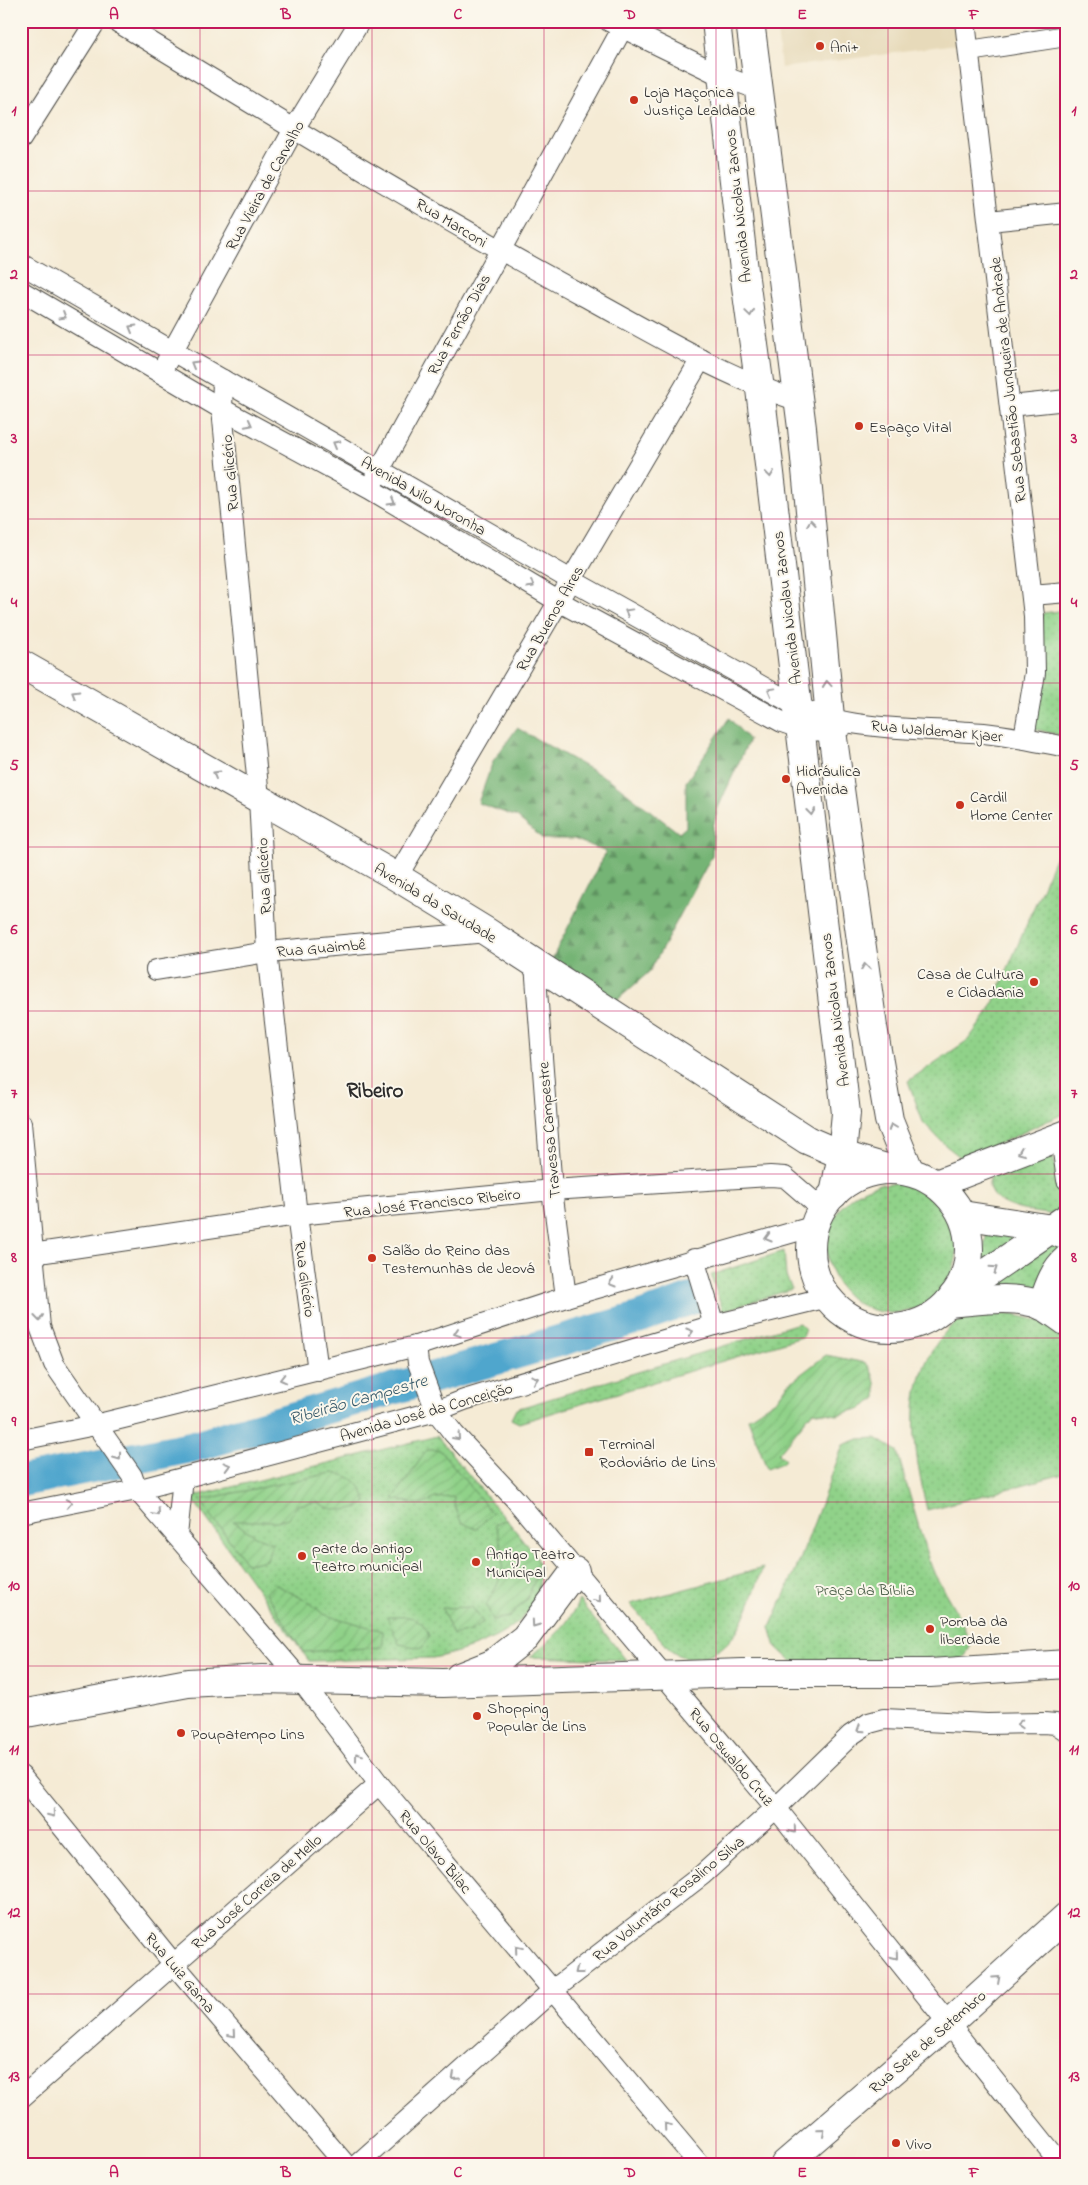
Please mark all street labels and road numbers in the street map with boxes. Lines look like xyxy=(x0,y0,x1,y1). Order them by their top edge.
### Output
street label: Rua Vieira de Carvalho xyxy=(220,117,311,255)
street label: Avenida Nicolau Zarvos xyxy=(719,128,759,284)
street label: Rua Marconi xyxy=(410,193,492,255)
street label: Rua Sebastião Junqueira de Andrade xyxy=(984,255,1034,504)
street label: Rua Fernão Dias xyxy=(422,270,498,380)
street label: Rua Glicério xyxy=(216,434,246,512)
street label: Avenida Nilo Noronha xyxy=(356,451,490,542)
street label: Avenida Nicolau Zarvos xyxy=(767,530,809,686)
street label: Rua Buenos Aires xyxy=(511,561,591,677)
street label: Rua Waldemar Kjaer xyxy=(870,714,1004,750)
street label: Rua Glicério xyxy=(251,837,279,915)
street label: Avenida da Saudade xyxy=(369,857,502,950)
street label: Avenida Nicolau Zarvos xyxy=(815,932,857,1088)
street label: Rua Guaimbê xyxy=(276,933,368,965)
street label: Travessa Campestre xyxy=(532,1060,568,1199)
street label: Rua José Francisco Ribeiro xyxy=(343,1183,522,1225)
street label: Rua Glicério xyxy=(287,1240,321,1319)
street label: Avenida José da Conceição xyxy=(337,1377,516,1449)
street label: Rua Oswaldo Cruz xyxy=(682,1703,779,1812)
street label: Rua Olavo Bilac xyxy=(392,1805,477,1900)
street label: Rua José Correia de Mello xyxy=(187,1829,328,1956)
street label: Rua Voluntário Rosalino Silva xyxy=(588,1831,751,1969)
street label: Rua Luiz Gama xyxy=(138,1928,220,2019)
street label: Rua Sete de Setembro xyxy=(864,1985,992,2100)

